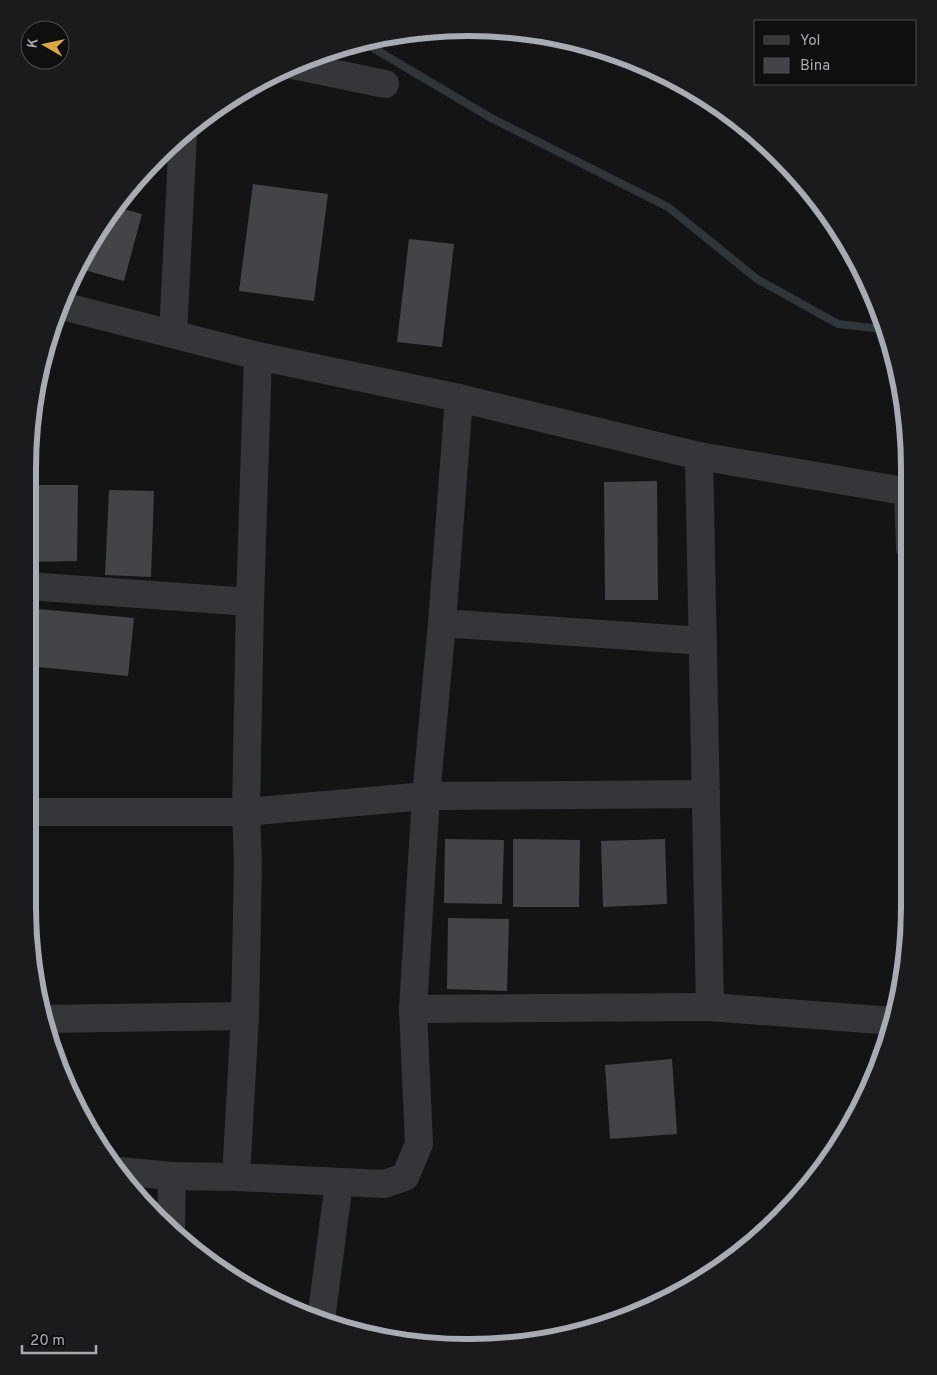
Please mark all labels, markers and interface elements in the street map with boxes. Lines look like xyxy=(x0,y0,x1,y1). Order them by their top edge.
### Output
north arrow xyxy=(20,20,70,70)
legend xyxy=(754,20,917,85)
text: Yol xyxy=(800,32,821,51)
text: K xyxy=(24,37,43,49)
text: Bina xyxy=(800,57,830,76)
scale bar xyxy=(22,1322,96,1354)
text: 20 m xyxy=(30,1332,65,1351)

